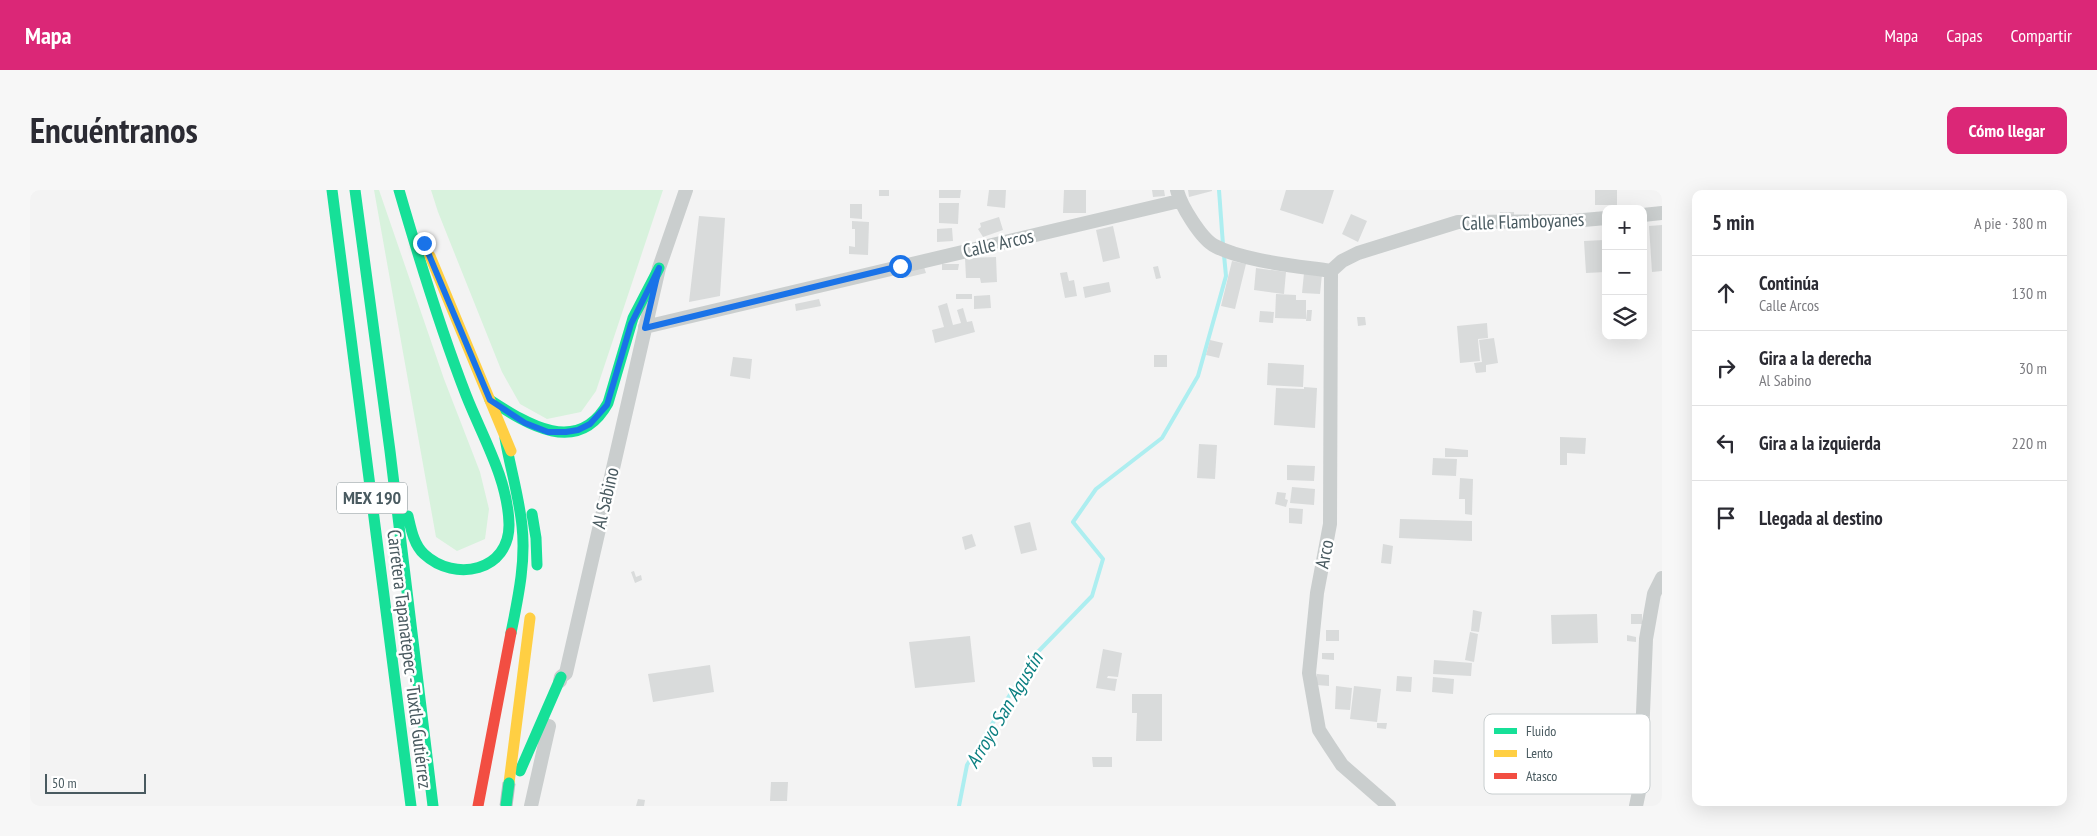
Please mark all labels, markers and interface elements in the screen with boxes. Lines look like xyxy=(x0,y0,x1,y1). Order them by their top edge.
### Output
text: Mapa xyxy=(25,20,72,51)
text: Mapa xyxy=(1885,24,1918,47)
text: Capas xyxy=(1946,24,1983,47)
text: Compartir xyxy=(2011,24,2072,47)
text: Encuéntranos xyxy=(30,107,198,153)
button: Cómo llegar xyxy=(1947,107,2067,154)
map controls xyxy=(1602,205,1647,340)
button: + xyxy=(1602,205,1647,250)
street label: Calle Flamboyanes xyxy=(1461,207,1585,235)
text: 5 min xyxy=(1712,209,1754,236)
text: A pie · 380 m xyxy=(1974,213,2047,233)
street label: Calle Arcos xyxy=(960,223,1036,263)
route end xyxy=(413,232,436,255)
button: − xyxy=(1602,250,1647,295)
route start xyxy=(889,255,912,278)
text: Continúa xyxy=(1759,271,1819,295)
icon: ahead xyxy=(1712,279,1740,307)
text: 130 m xyxy=(2012,283,2047,303)
button: layers xyxy=(1602,295,1647,340)
text: Calle Arcos xyxy=(1759,295,1819,315)
text: Gira a la derecha xyxy=(1759,346,1872,370)
icon: right xyxy=(1712,354,1740,382)
text: 30 m xyxy=(2019,358,2047,378)
text: Al Sabino xyxy=(1759,370,1811,390)
icon: left xyxy=(1712,429,1740,457)
text: Gira a la izquierda xyxy=(1759,431,1881,455)
text: 220 m xyxy=(2012,433,2047,453)
street label: Al Sabino xyxy=(586,465,624,531)
road number: MEX 190 xyxy=(337,482,407,514)
icon: arrive xyxy=(1712,504,1740,532)
text: Llegada al destino xyxy=(1759,506,1883,530)
street label: Carretera Tapanatepec - Tuxtla Gutiérrez xyxy=(382,528,438,790)
street label: Arco xyxy=(1309,538,1339,570)
water label: Arroyo San Agustín xyxy=(959,646,1049,773)
legend xyxy=(1484,714,1650,794)
text: Fluido xyxy=(1526,722,1556,740)
text: Lento xyxy=(1526,744,1553,762)
text: Atasco xyxy=(1526,767,1557,785)
scale bar xyxy=(45,771,146,794)
text: 50 m xyxy=(52,774,77,792)

